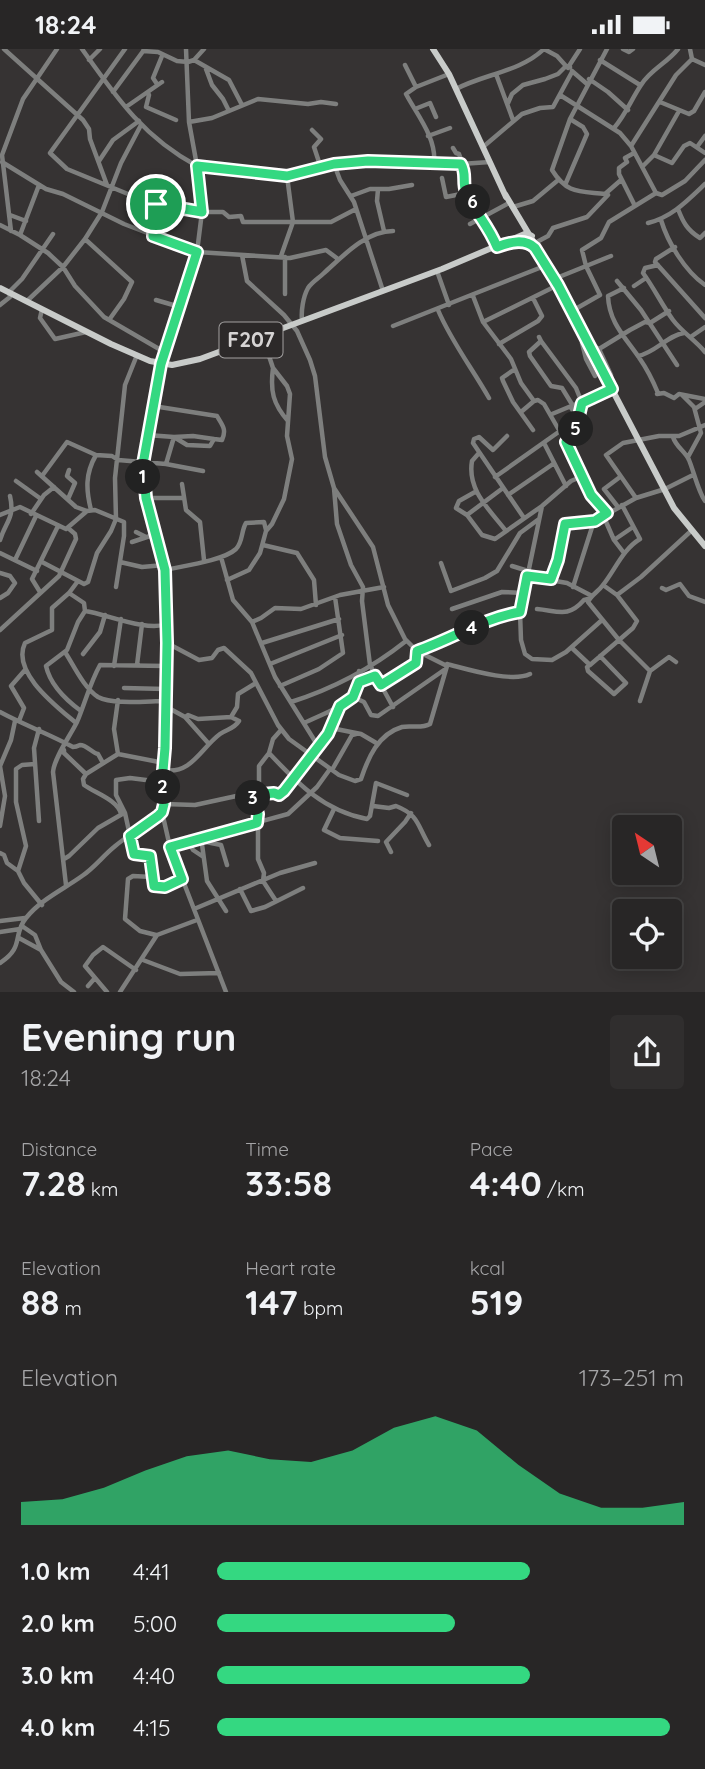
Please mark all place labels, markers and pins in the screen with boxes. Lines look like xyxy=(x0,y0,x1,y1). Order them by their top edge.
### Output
pin xyxy=(126,174,186,234)
pin: 6 xyxy=(456,185,490,219)
pin: 5 xyxy=(558,411,594,447)
pin: 1 xyxy=(125,459,160,495)
pin: 4 xyxy=(454,611,490,645)
pin: 2 xyxy=(146,769,180,805)
pin: 3 xyxy=(236,781,270,815)

